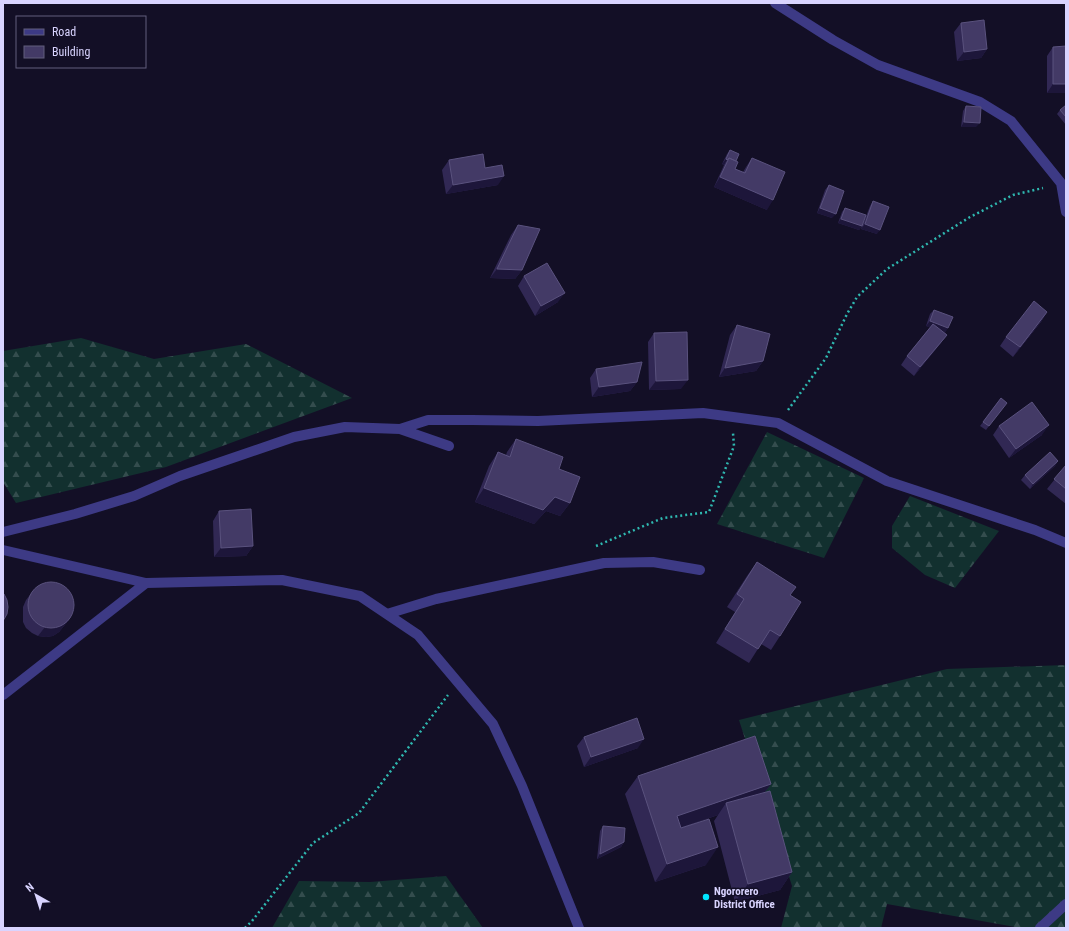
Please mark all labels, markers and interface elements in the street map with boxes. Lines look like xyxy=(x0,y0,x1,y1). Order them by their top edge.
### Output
legend xyxy=(16,16,146,68)
text: Road xyxy=(52,25,76,39)
text: Building xyxy=(52,45,90,59)
north arrow xyxy=(16,875,56,915)
text: N xyxy=(23,880,37,895)
place label: Ngororero District Office xyxy=(714,885,775,911)
marker: Ngororero District Office xyxy=(701,892,711,902)

